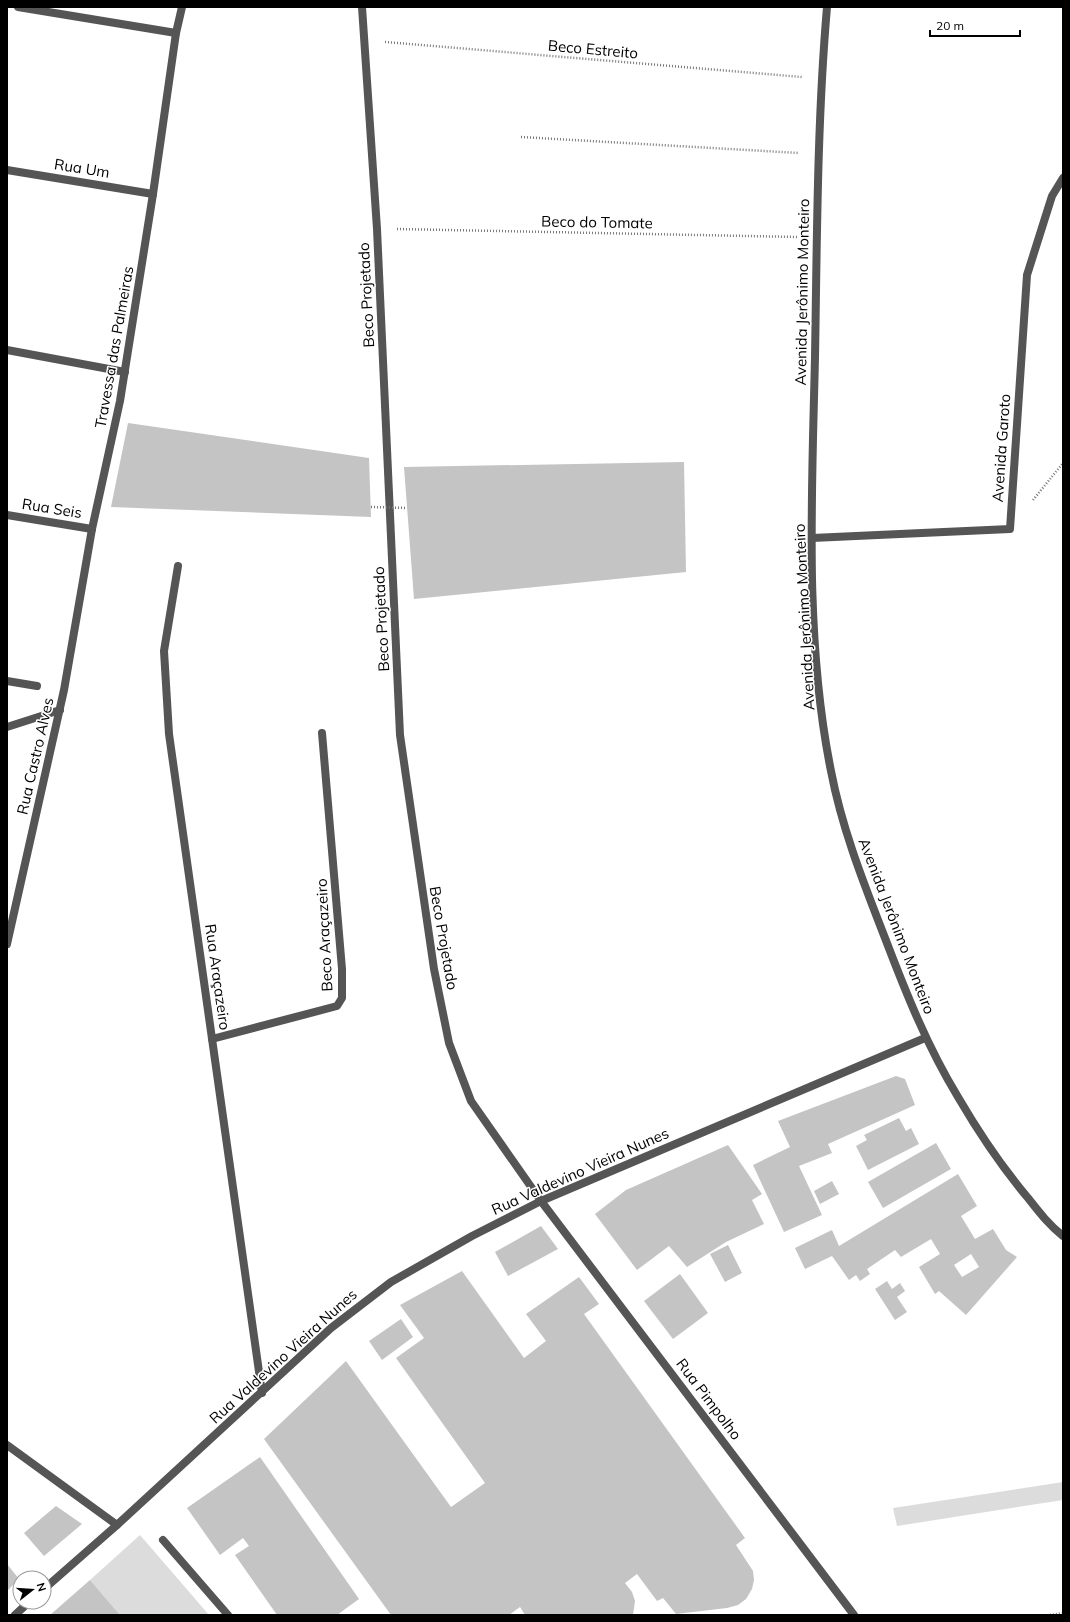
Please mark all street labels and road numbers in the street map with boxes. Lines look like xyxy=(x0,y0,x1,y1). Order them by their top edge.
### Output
street label: Beco Estreito xyxy=(547,36,639,62)
street label: Rua Um xyxy=(53,154,111,182)
street label: Avenida Jerônimo Monteiro xyxy=(791,198,813,386)
street label: Beco do Tomate xyxy=(541,212,653,232)
street label: Beco Projetado xyxy=(354,242,378,348)
street label: Travessa das Palmeiras xyxy=(90,265,138,429)
street label: Avenida Garoto xyxy=(988,393,1014,503)
street label: Rua Seis xyxy=(21,494,83,522)
street label: Avenida Jerônimo Monteiro xyxy=(790,523,818,711)
street label: Beco Projetado xyxy=(369,566,393,672)
street label: Rua Castro Alves xyxy=(12,696,58,816)
street label: Avenida Jerônimo Monteiro xyxy=(855,835,939,1017)
street label: Beco Araçazeiro xyxy=(312,878,336,992)
street label: Beco Projetado xyxy=(426,885,462,991)
street label: Rua Araçazeiro xyxy=(201,923,235,1031)
street label: Rua Valdevino Vieira Nunes xyxy=(488,1123,672,1219)
street label: Rua Valdevino Vieira Nunes xyxy=(205,1285,361,1427)
street label: Rua Pimpolho xyxy=(672,1355,746,1443)

